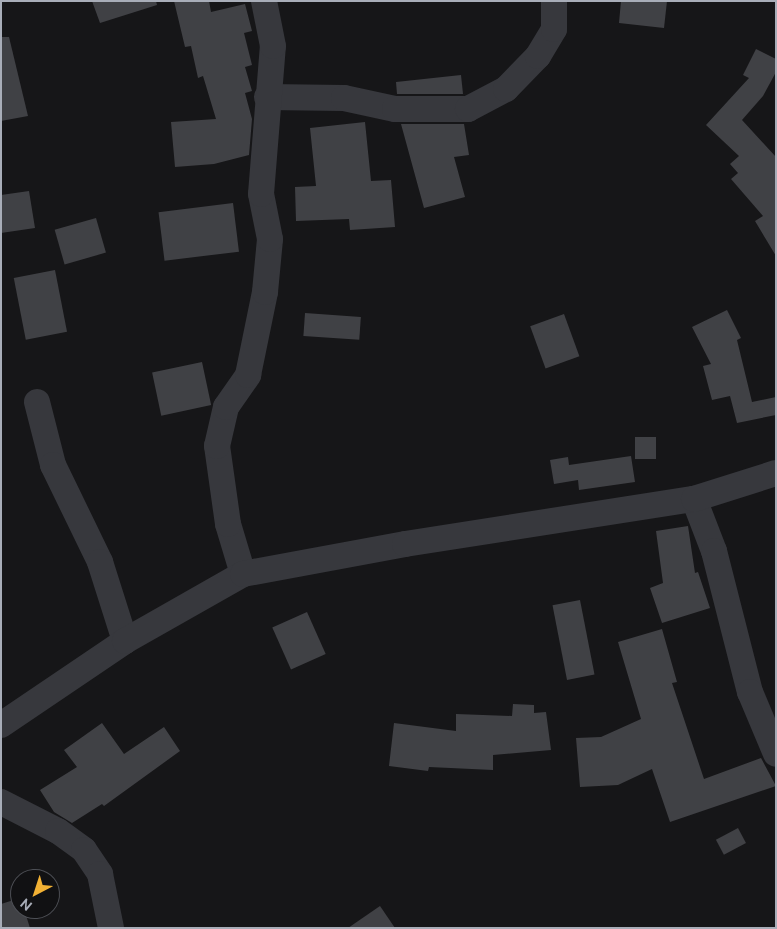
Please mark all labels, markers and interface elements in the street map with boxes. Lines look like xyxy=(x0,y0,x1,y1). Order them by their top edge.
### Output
north arrow xyxy=(10,869,60,919)
text: N xyxy=(17,895,35,914)

